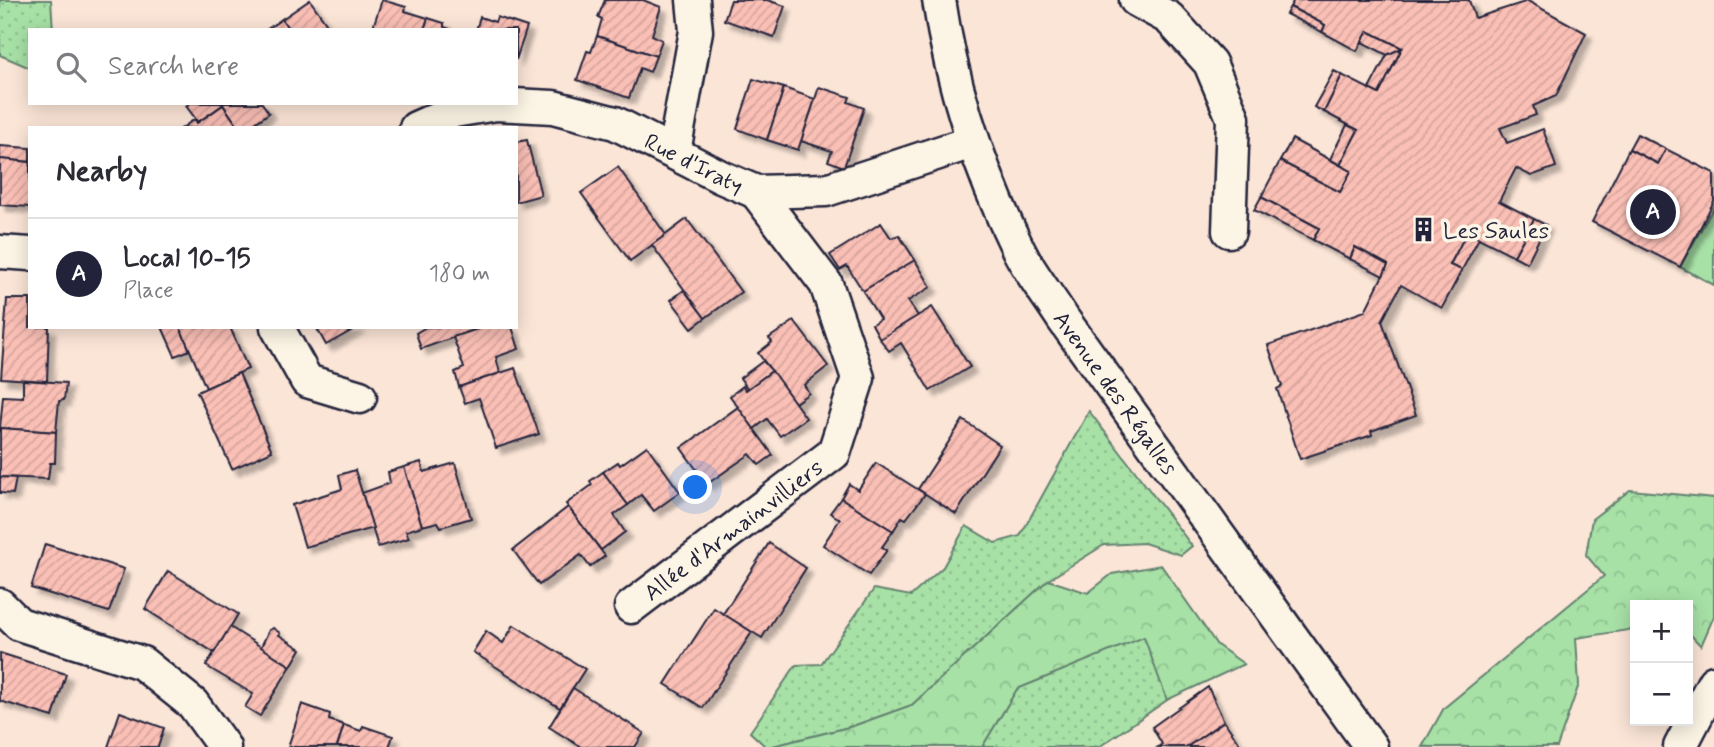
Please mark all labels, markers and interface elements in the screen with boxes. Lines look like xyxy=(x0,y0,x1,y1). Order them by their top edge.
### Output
search box xyxy=(28,28,518,105)
icon: search xyxy=(52,48,90,86)
text: Search here xyxy=(108,50,239,84)
street label: Rue d'Iraty xyxy=(639,127,747,202)
text: Nearby xyxy=(56,152,147,191)
pin: A xyxy=(1630,186,1676,238)
building icon: Les Saules xyxy=(1409,216,1437,244)
place label: Les Saules xyxy=(1443,217,1549,247)
text: Local 10-15 xyxy=(123,242,251,276)
text: A xyxy=(71,259,87,289)
text: 180 m xyxy=(429,259,490,289)
text: Place xyxy=(123,276,174,306)
street label: Avenue des Régalles xyxy=(1045,306,1183,482)
street label: Allée d'Armainvilliers xyxy=(639,454,830,609)
your location xyxy=(678,470,712,504)
map controls xyxy=(1630,600,1693,726)
button: + xyxy=(1630,600,1693,663)
button: − xyxy=(1630,663,1693,726)

